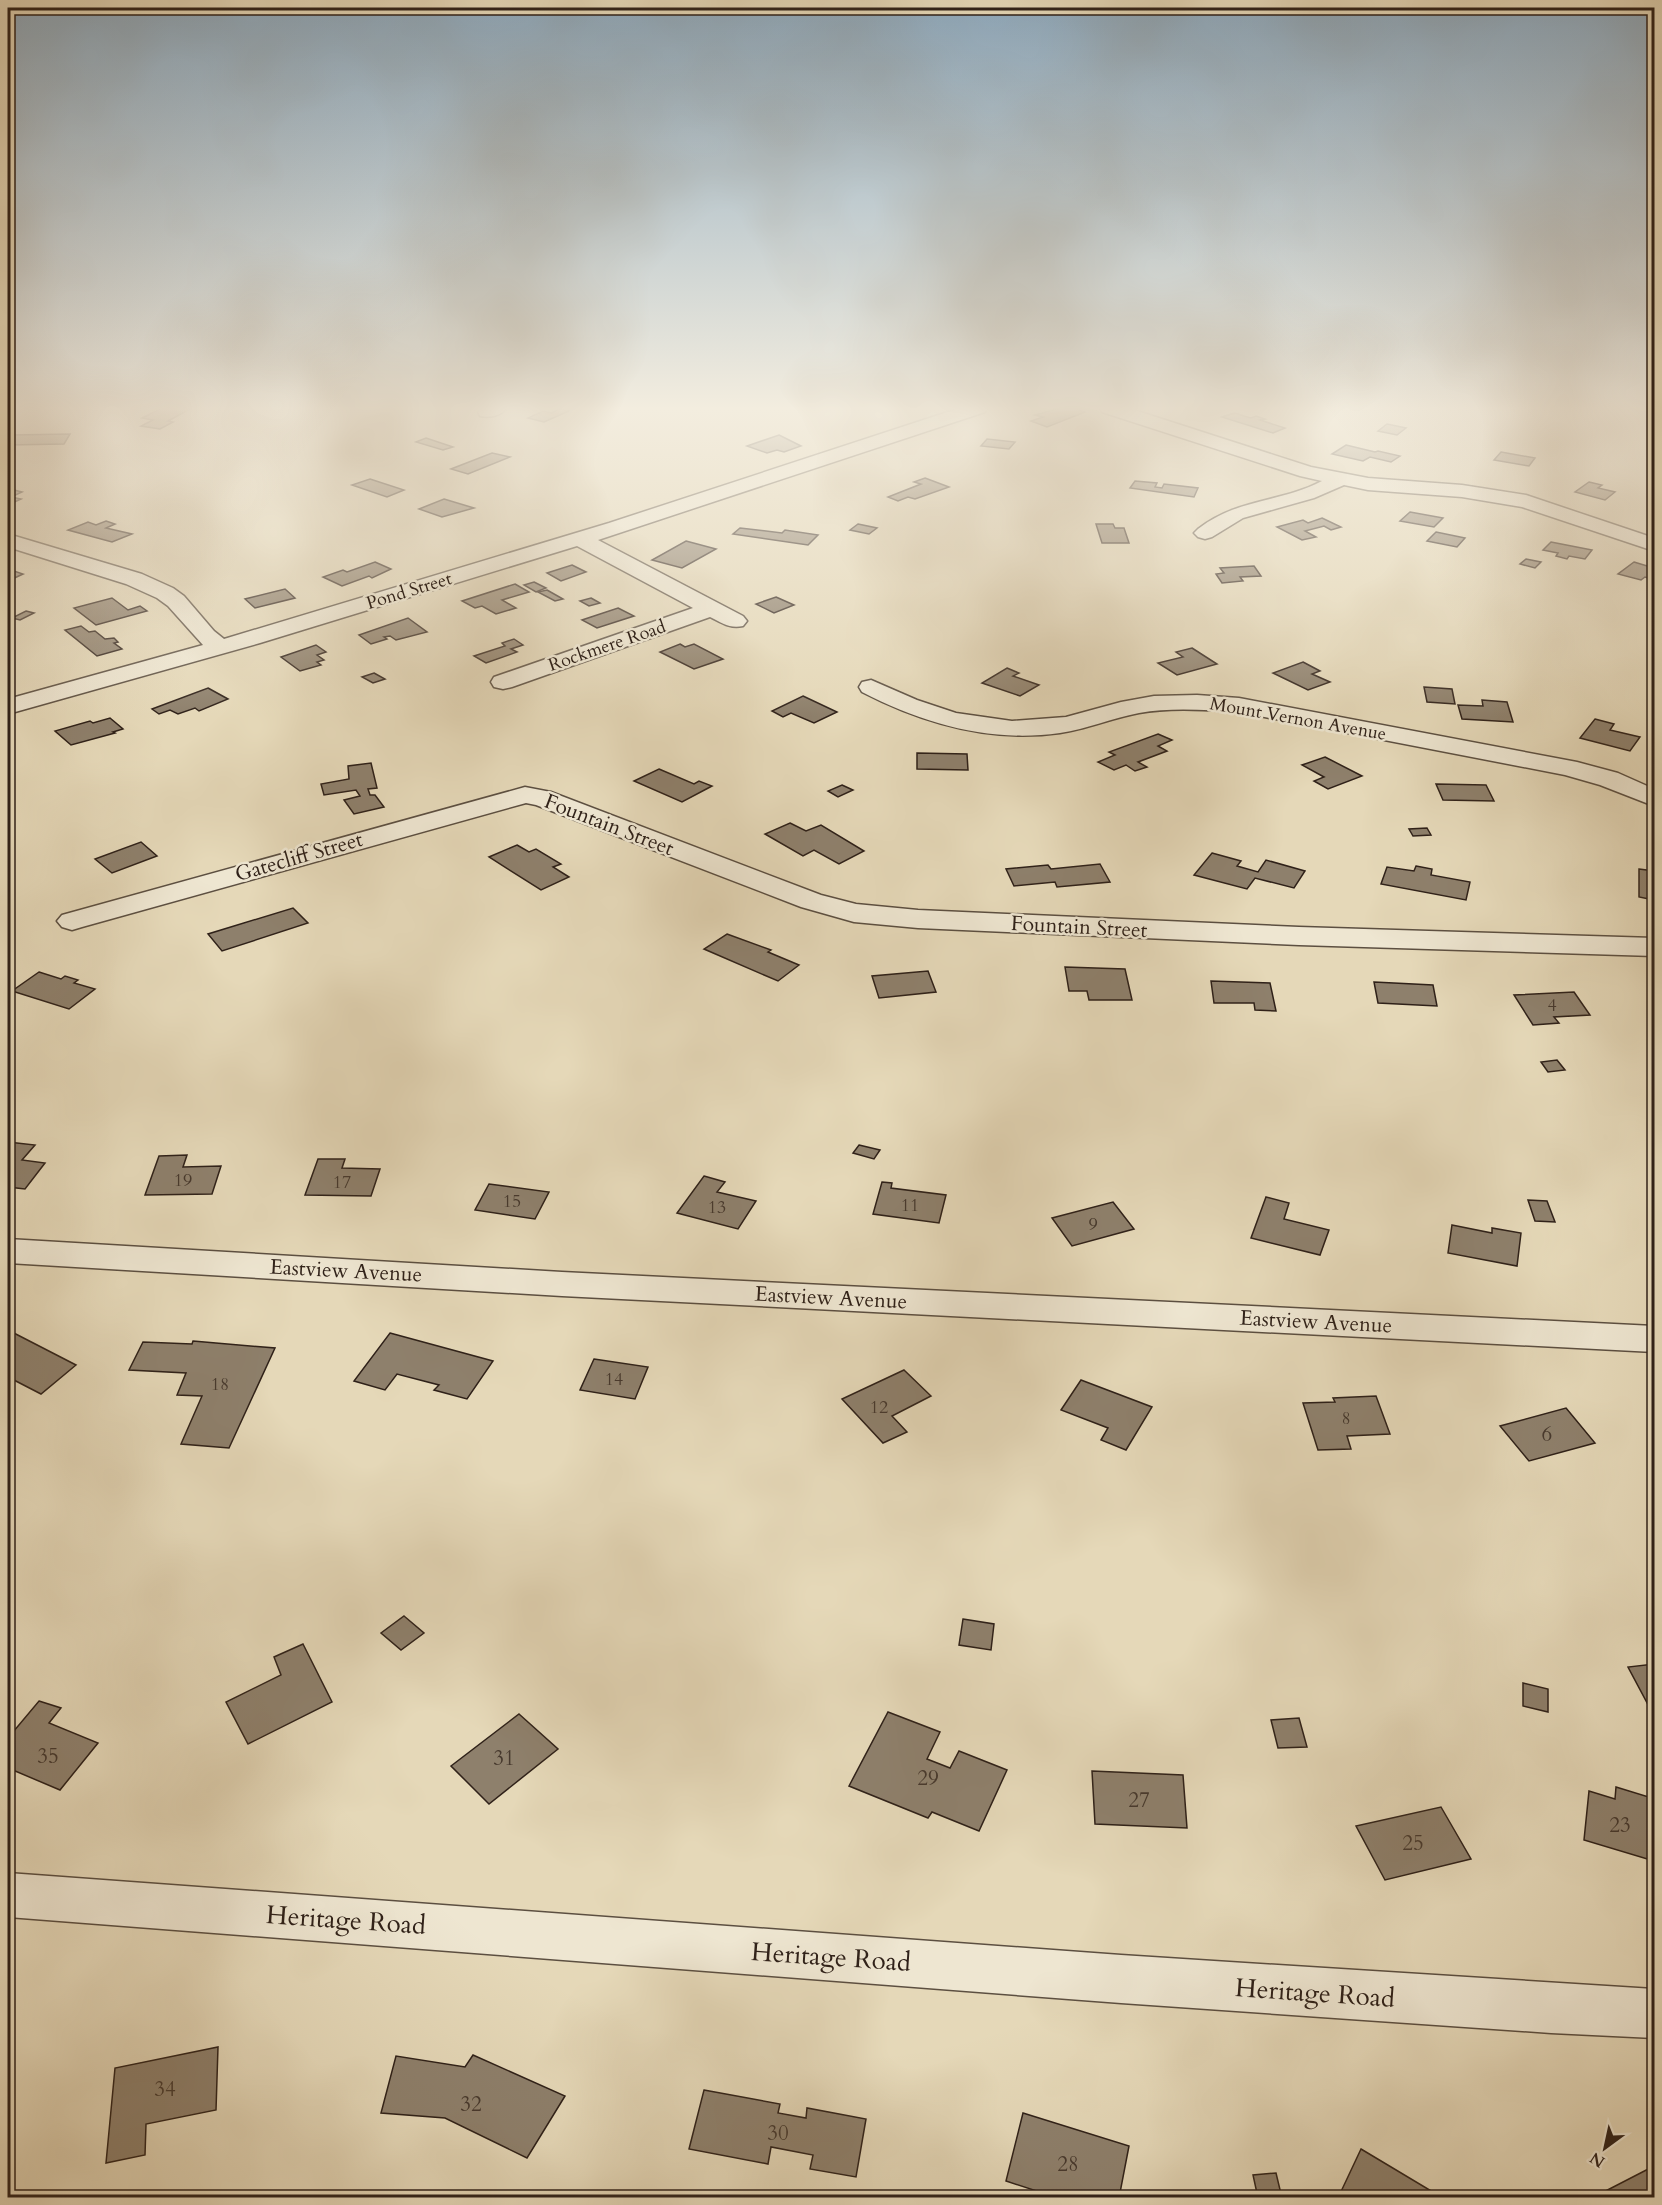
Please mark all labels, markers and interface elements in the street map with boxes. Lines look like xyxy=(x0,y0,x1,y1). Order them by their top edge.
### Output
street label: Pond Street xyxy=(363,566,455,616)
street label: Rockmere Road xyxy=(545,614,669,678)
street label: Mount Vernon Avenue xyxy=(1208,691,1388,747)
street label: Fountain Street xyxy=(540,787,678,863)
street label: Gatecliff Street xyxy=(232,825,367,889)
street label: Fountain Street xyxy=(1010,909,1148,945)
house number: 4 xyxy=(1547,993,1557,1018)
house number: 19 xyxy=(174,1168,192,1193)
house number: 17 xyxy=(333,1170,351,1195)
house number: 15 xyxy=(503,1189,521,1214)
house number: 11 xyxy=(901,1193,919,1218)
house number: 13 xyxy=(708,1195,726,1220)
house number: 9 xyxy=(1088,1212,1098,1237)
street label: Eastview Avenue xyxy=(269,1253,423,1289)
street label: Eastview Avenue xyxy=(754,1280,908,1316)
street label: Eastview Avenue xyxy=(1239,1304,1393,1340)
house number: 14 xyxy=(605,1367,623,1392)
house number: 18 xyxy=(211,1372,229,1397)
house number: 12 xyxy=(870,1395,888,1420)
house number: 8 xyxy=(1341,1406,1351,1431)
house number: 6 xyxy=(1542,1420,1552,1449)
house number: 35 xyxy=(37,1742,59,1771)
house number: 31 xyxy=(493,1744,515,1773)
house number: 29 xyxy=(917,1764,939,1793)
house number: 27 xyxy=(1128,1786,1150,1815)
house number: 23 xyxy=(1609,1811,1631,1840)
house number: 25 xyxy=(1402,1829,1424,1858)
street label: Heritage Road xyxy=(265,1897,427,1943)
street label: Heritage Road xyxy=(750,1934,912,1980)
street label: Heritage Road xyxy=(1234,1970,1396,2016)
house number: 34 xyxy=(154,2075,176,2104)
house number: 32 xyxy=(460,2090,482,2119)
north arrow xyxy=(1575,2118,1635,2178)
house number: 30 xyxy=(767,2119,789,2148)
text: N xyxy=(1585,2147,1609,2173)
house number: 28 xyxy=(1057,2150,1079,2179)

